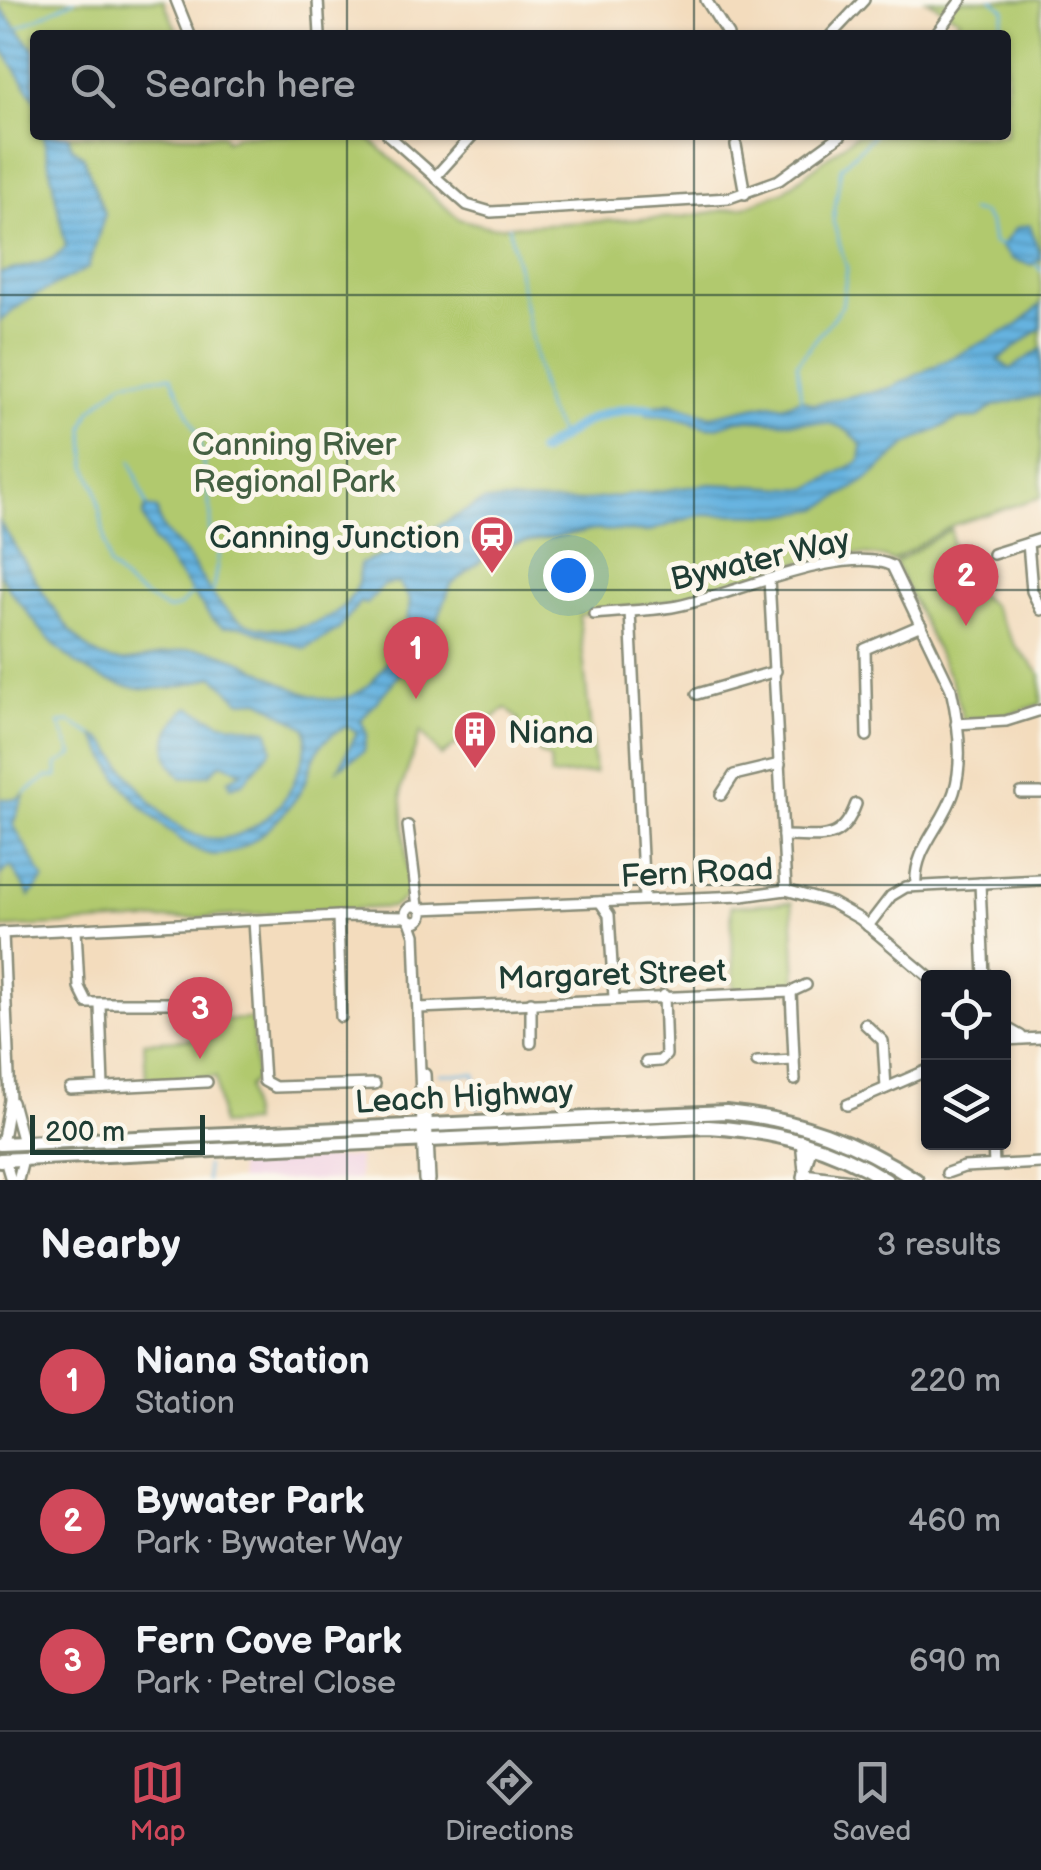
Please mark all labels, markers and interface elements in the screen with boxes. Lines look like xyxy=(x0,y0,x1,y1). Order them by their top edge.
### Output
search box xyxy=(30,30,1011,140)
icon: search xyxy=(65,58,120,113)
text: Search here xyxy=(145,63,356,108)
park label: Canning River Regional Park xyxy=(192,426,397,502)
station icon: Canning Junction xyxy=(469,514,515,575)
place label: Canning Junction xyxy=(209,519,460,558)
street label: Bywater Way xyxy=(667,521,854,600)
pin: 2 xyxy=(934,544,998,626)
your location xyxy=(543,550,594,601)
pin: 1 xyxy=(384,616,448,699)
building icon: Niana xyxy=(452,709,498,770)
place label: Niana xyxy=(508,714,594,753)
street label: Fern Road xyxy=(620,850,774,897)
street label: Margaret Street xyxy=(497,952,727,999)
map controls xyxy=(921,970,1011,1150)
button: locate xyxy=(921,970,1011,1060)
pin: 3 xyxy=(168,976,232,1059)
button: layers xyxy=(921,1060,1011,1150)
street label: Leach Highway xyxy=(354,1072,575,1123)
scale bar xyxy=(30,1110,205,1154)
text: 200 m xyxy=(45,1116,125,1149)
text: Nearby xyxy=(40,1220,180,1271)
text: 3 results xyxy=(877,1226,1001,1265)
text: Niana Station xyxy=(135,1339,370,1384)
text: 1 xyxy=(66,1362,79,1401)
text: 220 m xyxy=(909,1362,1001,1401)
text: Station xyxy=(135,1384,235,1423)
text: Bywater Park xyxy=(135,1479,364,1524)
text: 2 xyxy=(63,1502,82,1541)
text: 460 m xyxy=(908,1502,1001,1541)
text: Park · Bywater Way xyxy=(135,1524,403,1563)
text: Fern Cove Park xyxy=(135,1619,402,1664)
text: 3 xyxy=(63,1642,82,1681)
text: 690 m xyxy=(909,1642,1001,1681)
text: Park · Petrel Close xyxy=(135,1664,396,1703)
tab: Map xyxy=(130,1755,186,1848)
tab: Directions xyxy=(445,1755,574,1848)
tab: Saved xyxy=(833,1755,911,1848)

